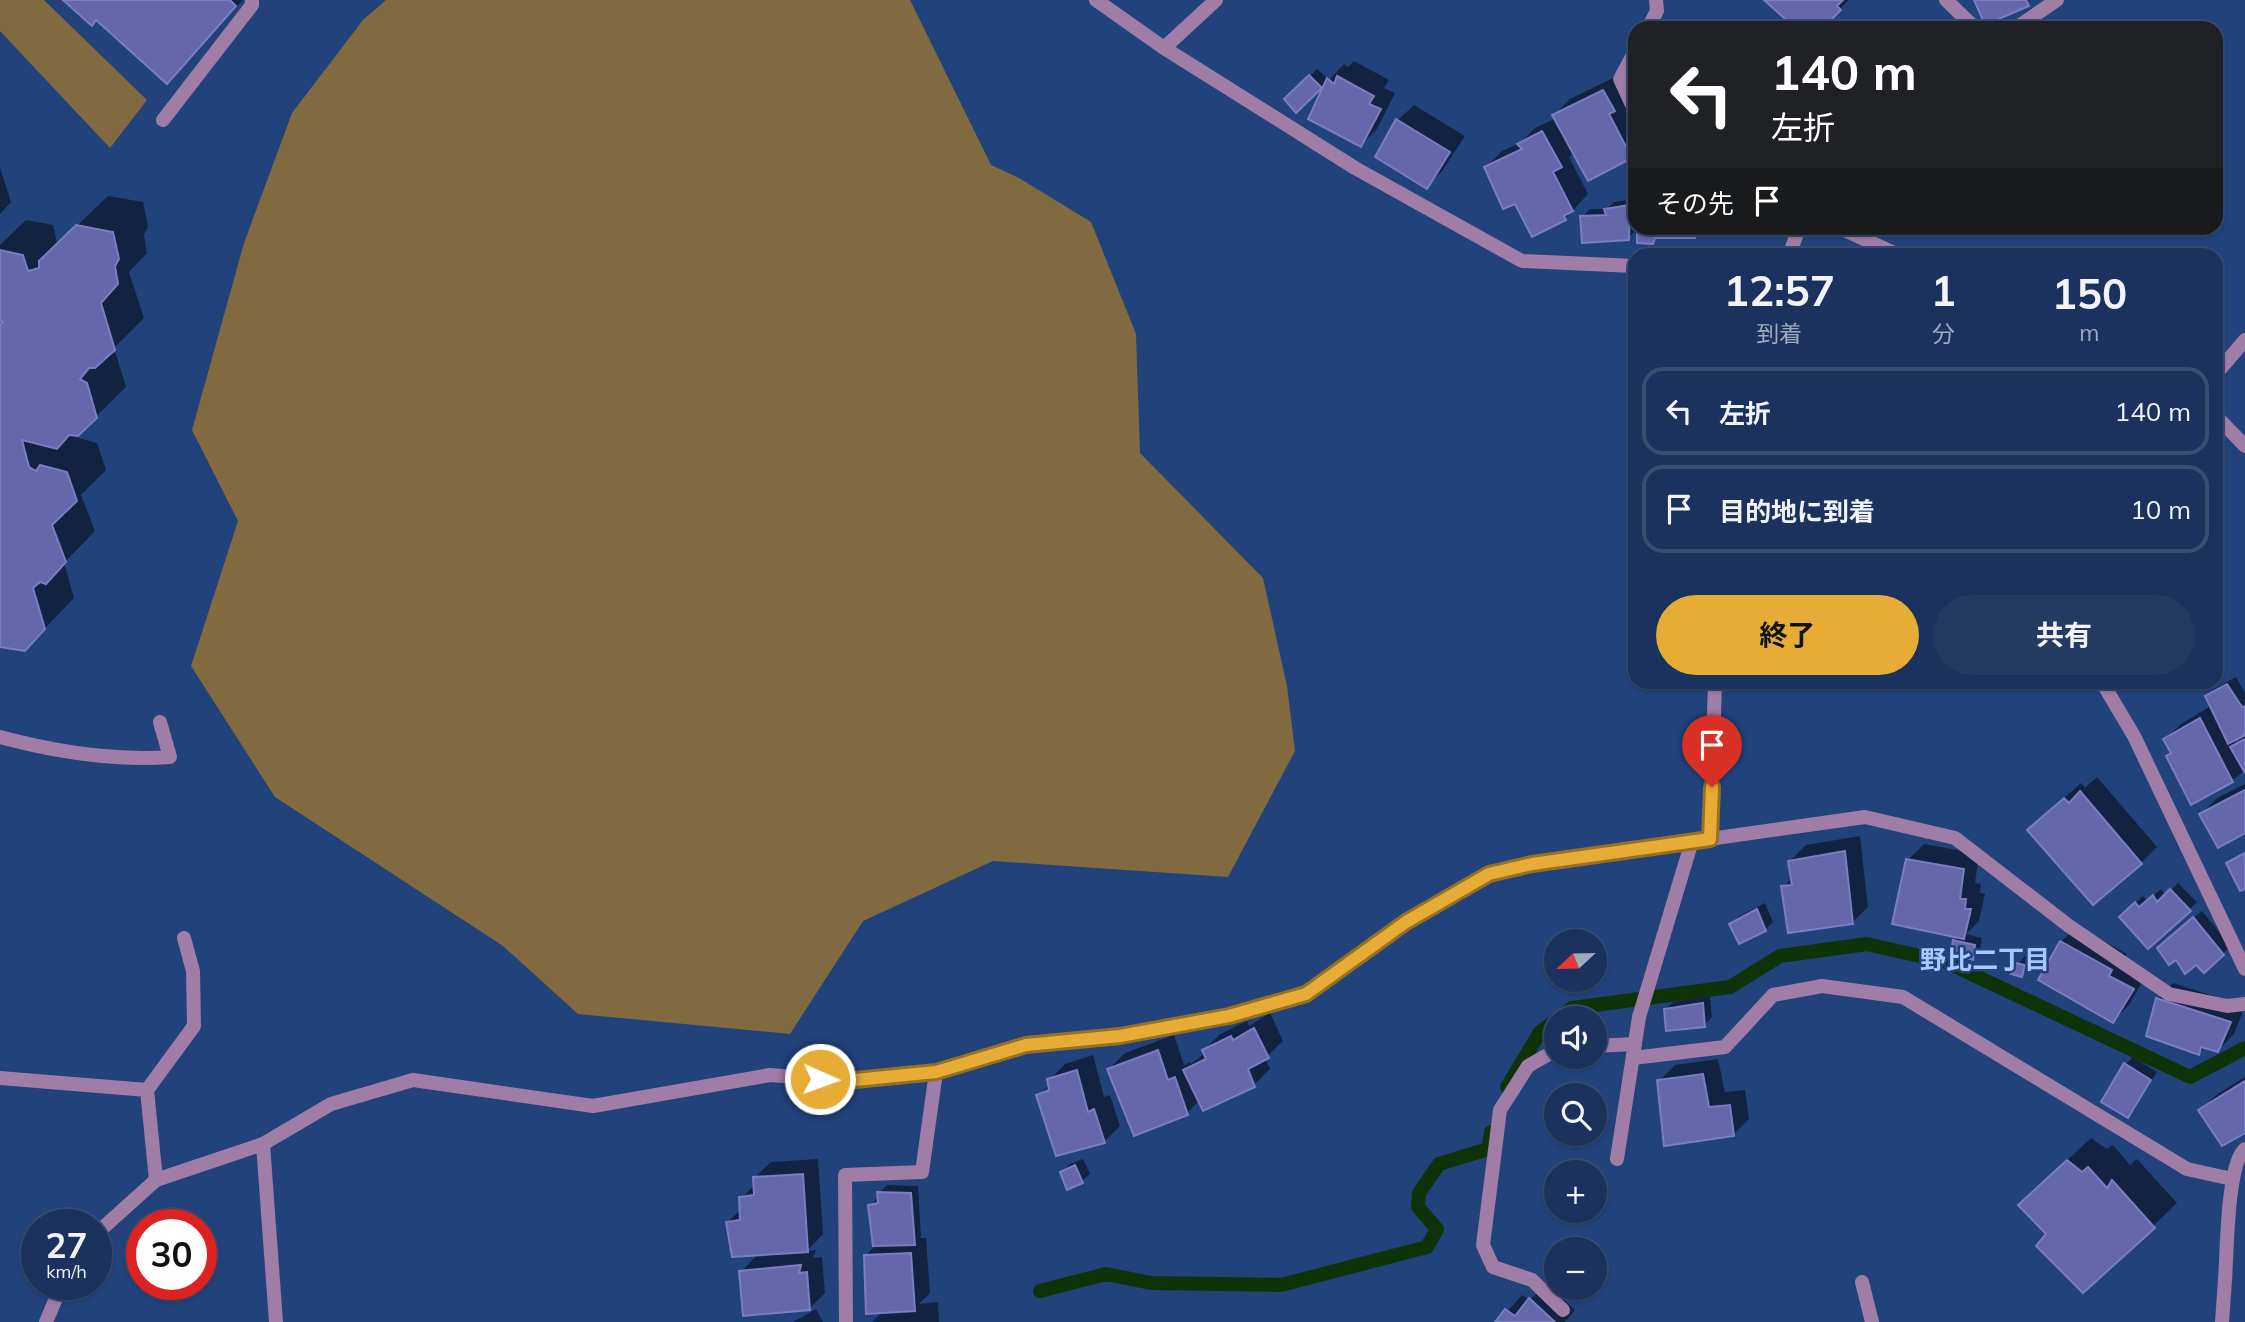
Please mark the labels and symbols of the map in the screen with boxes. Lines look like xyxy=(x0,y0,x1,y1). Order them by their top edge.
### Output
pin xyxy=(1682,715,1742,787)
north arrow xyxy=(1544,929,1606,992)
district label: 野比二丁目 xyxy=(1920,943,2050,976)
position arrow xyxy=(783,1042,857,1116)
speed limit sign: 30 xyxy=(126,1209,217,1300)

